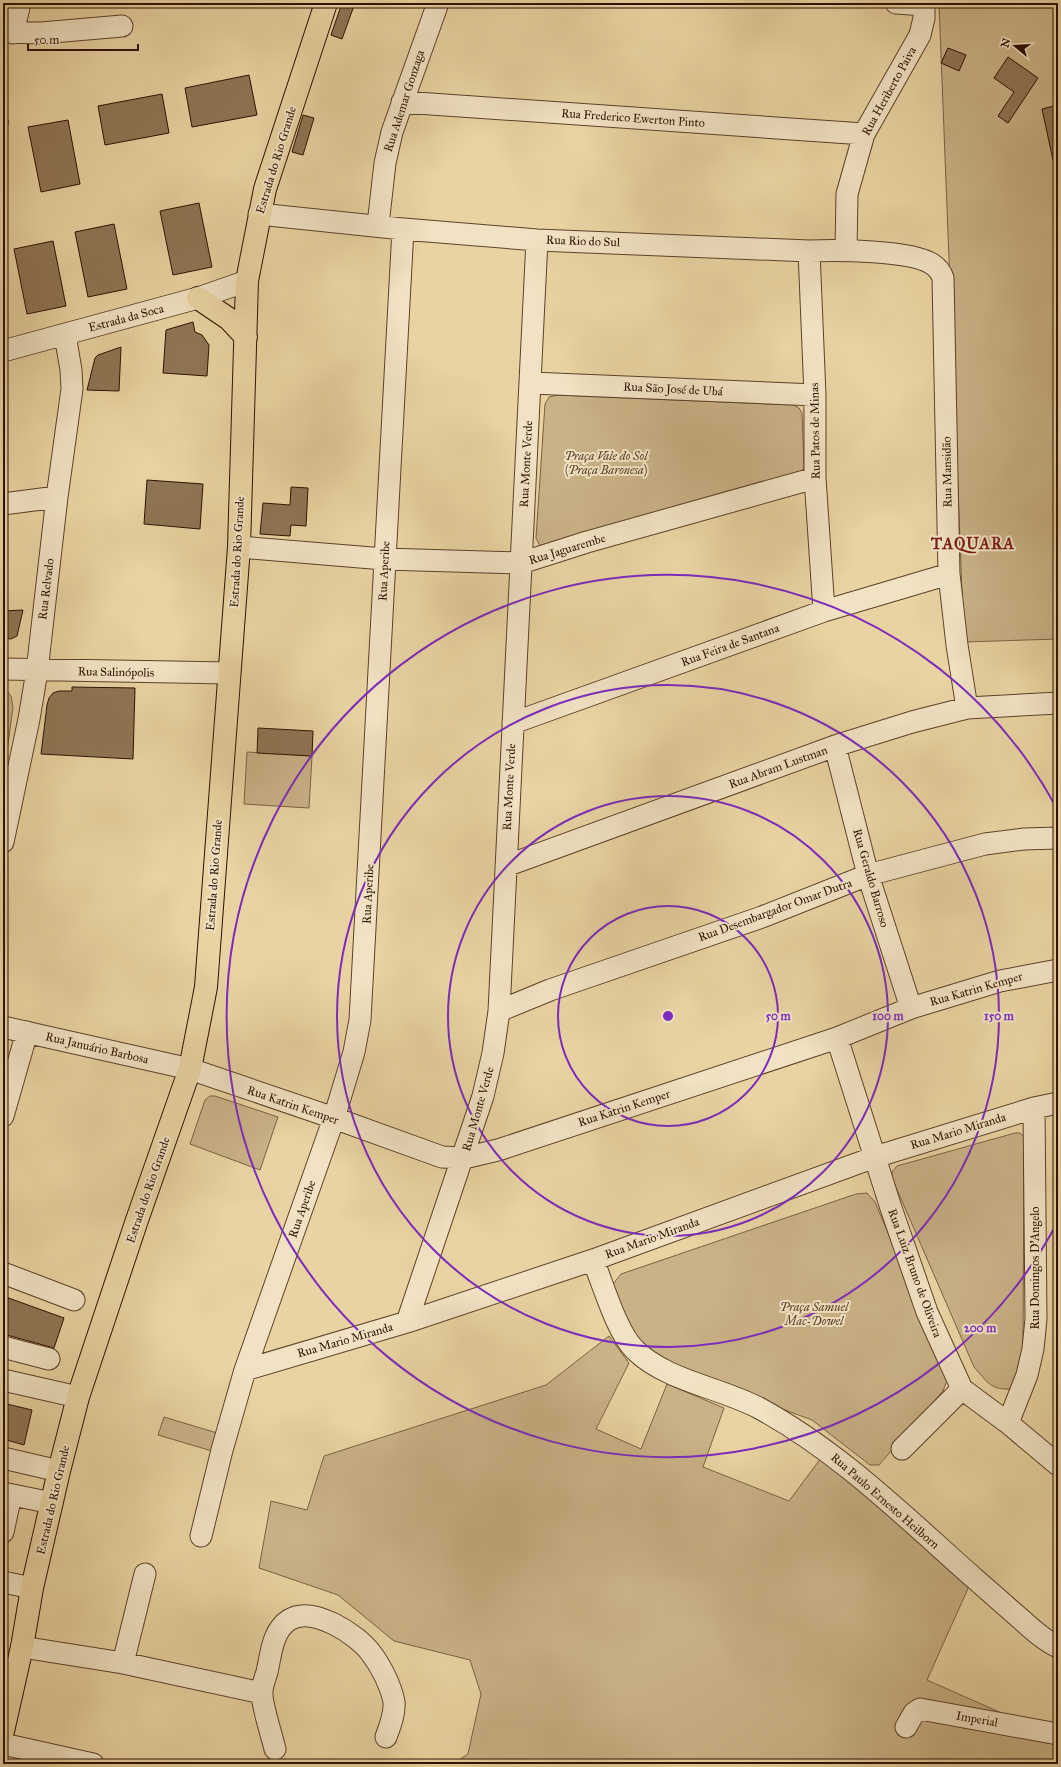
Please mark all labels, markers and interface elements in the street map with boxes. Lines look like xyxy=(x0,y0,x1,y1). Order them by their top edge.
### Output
scale bar xyxy=(28,26,138,52)
north arrow xyxy=(995,26,1035,66)
text: 50 m xyxy=(34,33,59,47)
text: N xyxy=(998,36,1014,50)
street label: Rua Heriberto Paiva xyxy=(859,43,920,138)
street label: Rua Ademar Gonzaga xyxy=(381,47,428,154)
street label: Estrada do Rio Grande xyxy=(253,105,299,215)
street label: Rua Frederico Ewerton Pinto xyxy=(561,106,705,130)
street label: Rua Rio do Sul xyxy=(546,233,621,249)
street label: Estrada da Soca xyxy=(87,301,166,335)
street label: Rua São José de Ubá xyxy=(623,379,724,400)
street label: Rua Patos de Minas xyxy=(807,383,823,479)
street label: Rua Monte Verde xyxy=(517,420,535,508)
street label: Rua Mansidão xyxy=(939,436,955,508)
park label: Praça Vale do Sol (Praça Baronesa) xyxy=(565,449,649,477)
street label: Estrada do Rio Grande xyxy=(227,496,247,608)
street label: Rua Jaguarembe xyxy=(527,531,607,568)
district label: TAQUARA xyxy=(930,534,1015,554)
street label: Rua Aperibe xyxy=(375,541,393,601)
street label: Rua Relvado xyxy=(35,557,57,621)
street label: Rua Feira de Santana xyxy=(679,620,782,669)
street label: Rua Salinópolis xyxy=(78,664,154,680)
street label: Rua Abram Lustman xyxy=(727,742,830,791)
street label: Rua Monte Verde xyxy=(500,743,518,831)
street label: Estrada do Rio Grande xyxy=(203,819,225,931)
street label: Rua Geraldo Barroso xyxy=(850,827,892,929)
street label: Rua Aperibe xyxy=(359,864,377,924)
street label: Rua Desembargador Omar Dutra xyxy=(696,875,855,945)
street label: Rua Katrin Kemper xyxy=(928,969,1025,1009)
centre of rings xyxy=(661,1009,675,1023)
text: 50 m xyxy=(765,1009,792,1023)
text: 100 m xyxy=(872,1009,905,1023)
text: 150 m xyxy=(984,1009,1015,1023)
street label: Rua Januário Barbosa xyxy=(44,1029,151,1068)
street label: Rua Monte Verde xyxy=(459,1065,497,1153)
street label: Rua Katrin Kemper xyxy=(245,1083,341,1127)
street label: Rua Katrin Kemper xyxy=(576,1086,672,1129)
street label: Rua Mario Miranda xyxy=(909,1110,1008,1152)
street label: Estrada do Rio Grande xyxy=(123,1135,173,1245)
street label: Rua Aperibe xyxy=(286,1178,318,1240)
street label: Rua Luiz Bruno de Oliveira xyxy=(885,1207,945,1340)
street label: Rua Domingos D'Angelo xyxy=(1028,1207,1043,1329)
street label: Rua Mario Miranda xyxy=(603,1214,702,1262)
park label: Praça Samuel Mac-Dowel xyxy=(780,1300,850,1328)
street label: Rua Mario Miranda xyxy=(295,1319,395,1360)
text: 200 m xyxy=(964,1321,997,1335)
street label: Estrada do Rio Grande xyxy=(34,1444,72,1556)
street label: Rua Paulo Ernesto Heilborn xyxy=(828,1450,942,1552)
street label: Imperial xyxy=(955,1708,1000,1730)

